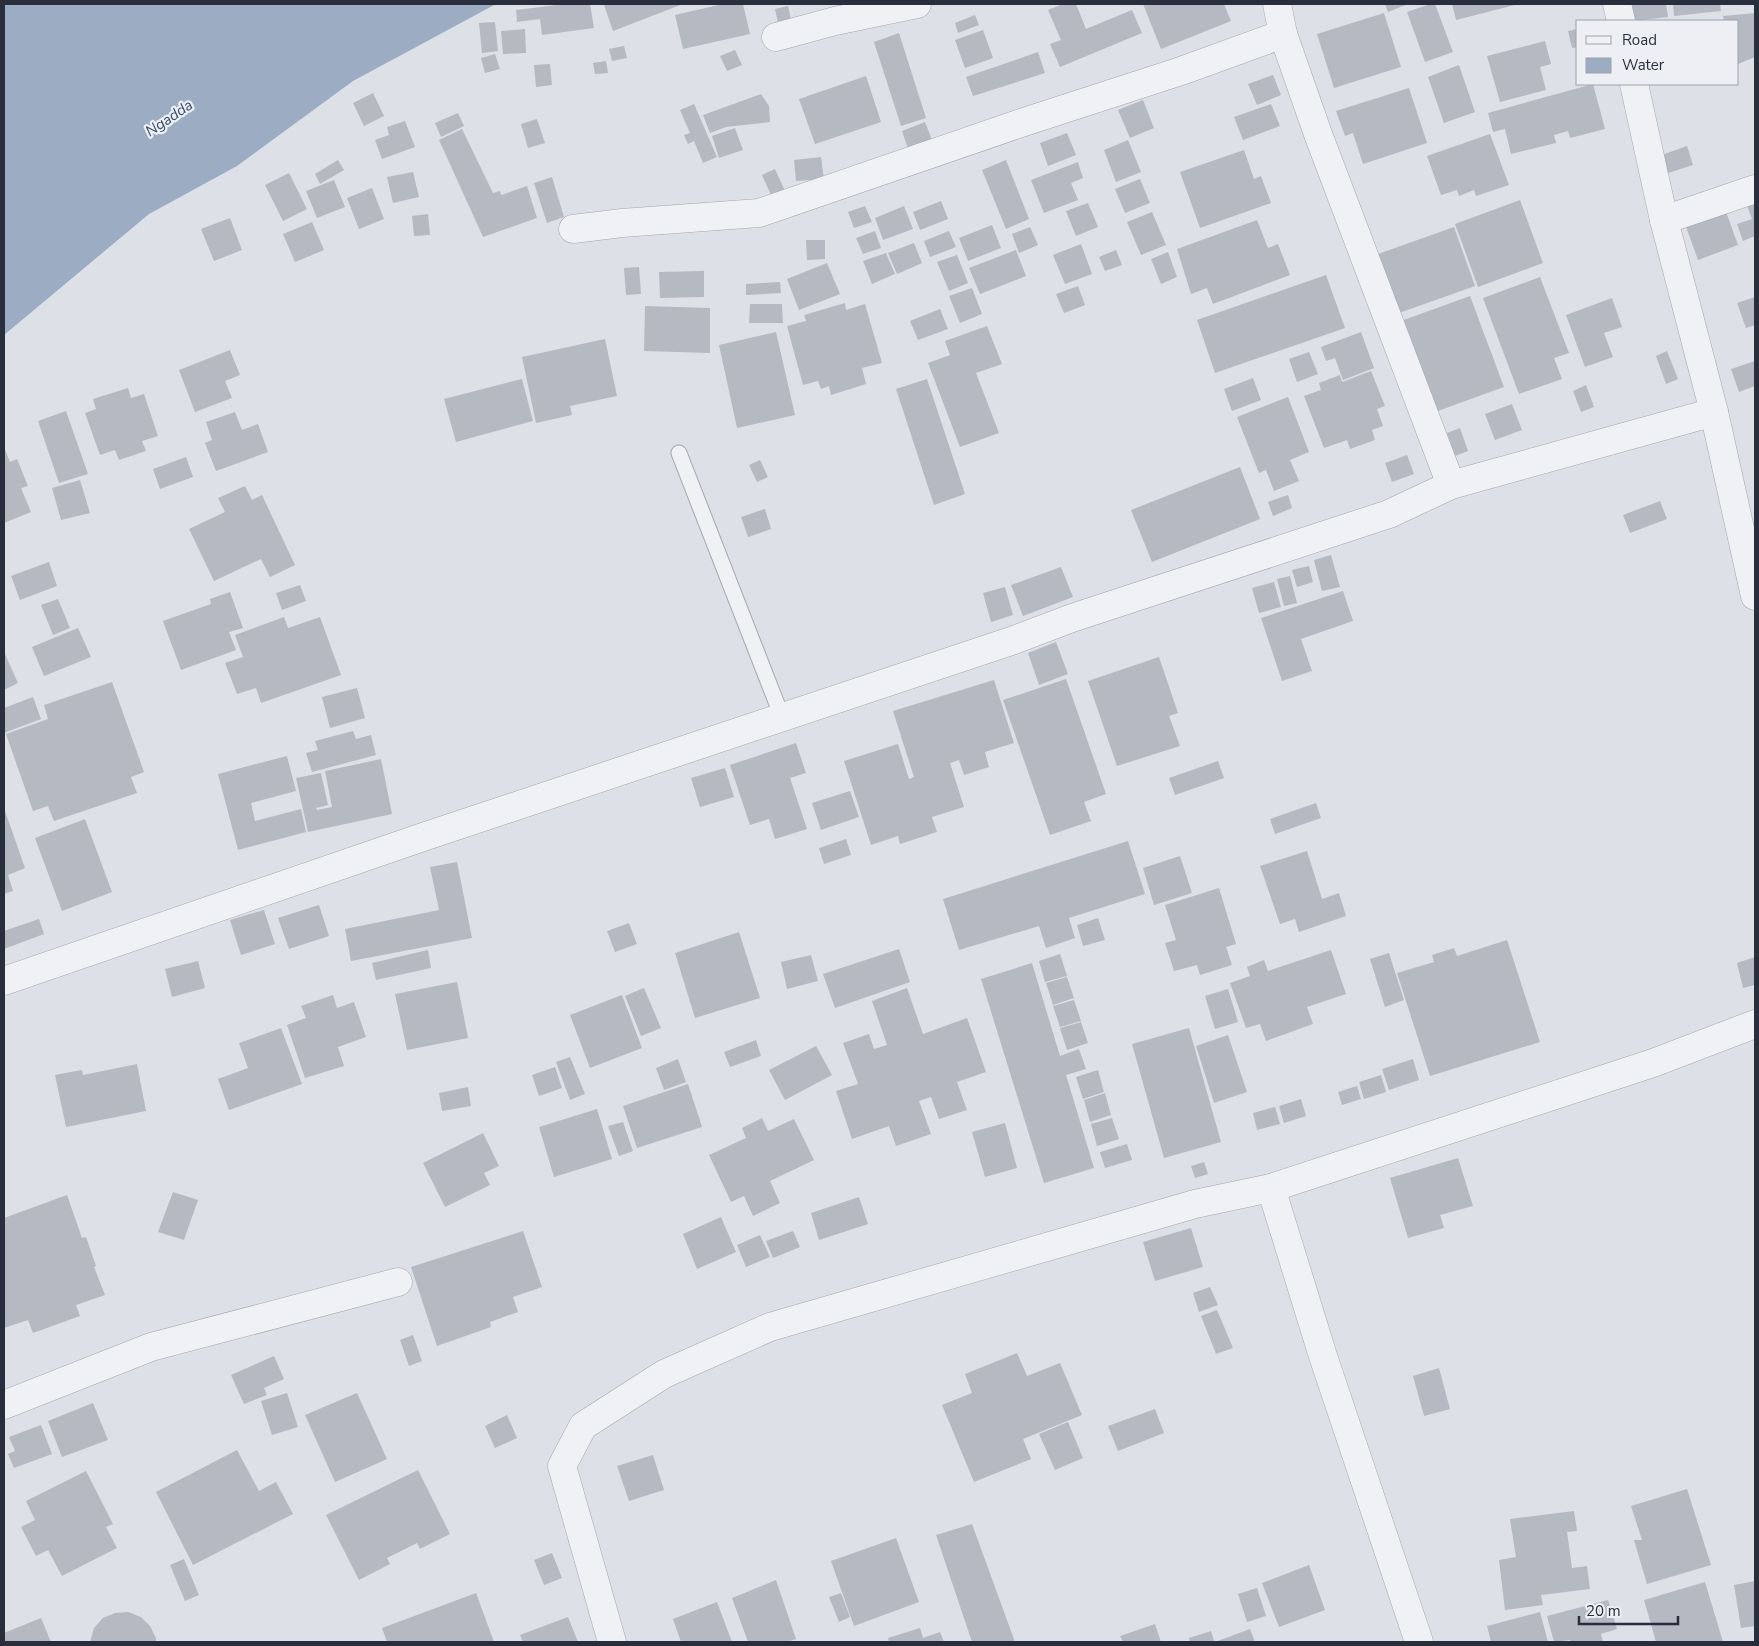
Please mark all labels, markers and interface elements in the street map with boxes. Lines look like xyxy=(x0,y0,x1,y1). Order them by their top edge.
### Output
legend xyxy=(1576,20,1739,85)
text: Road xyxy=(1622,30,1657,50)
text: Water xyxy=(1622,55,1665,75)
water label: Ngadda xyxy=(141,95,197,141)
scale bar xyxy=(1579,1594,1678,1626)
text: 20 m xyxy=(1586,1601,1621,1621)

